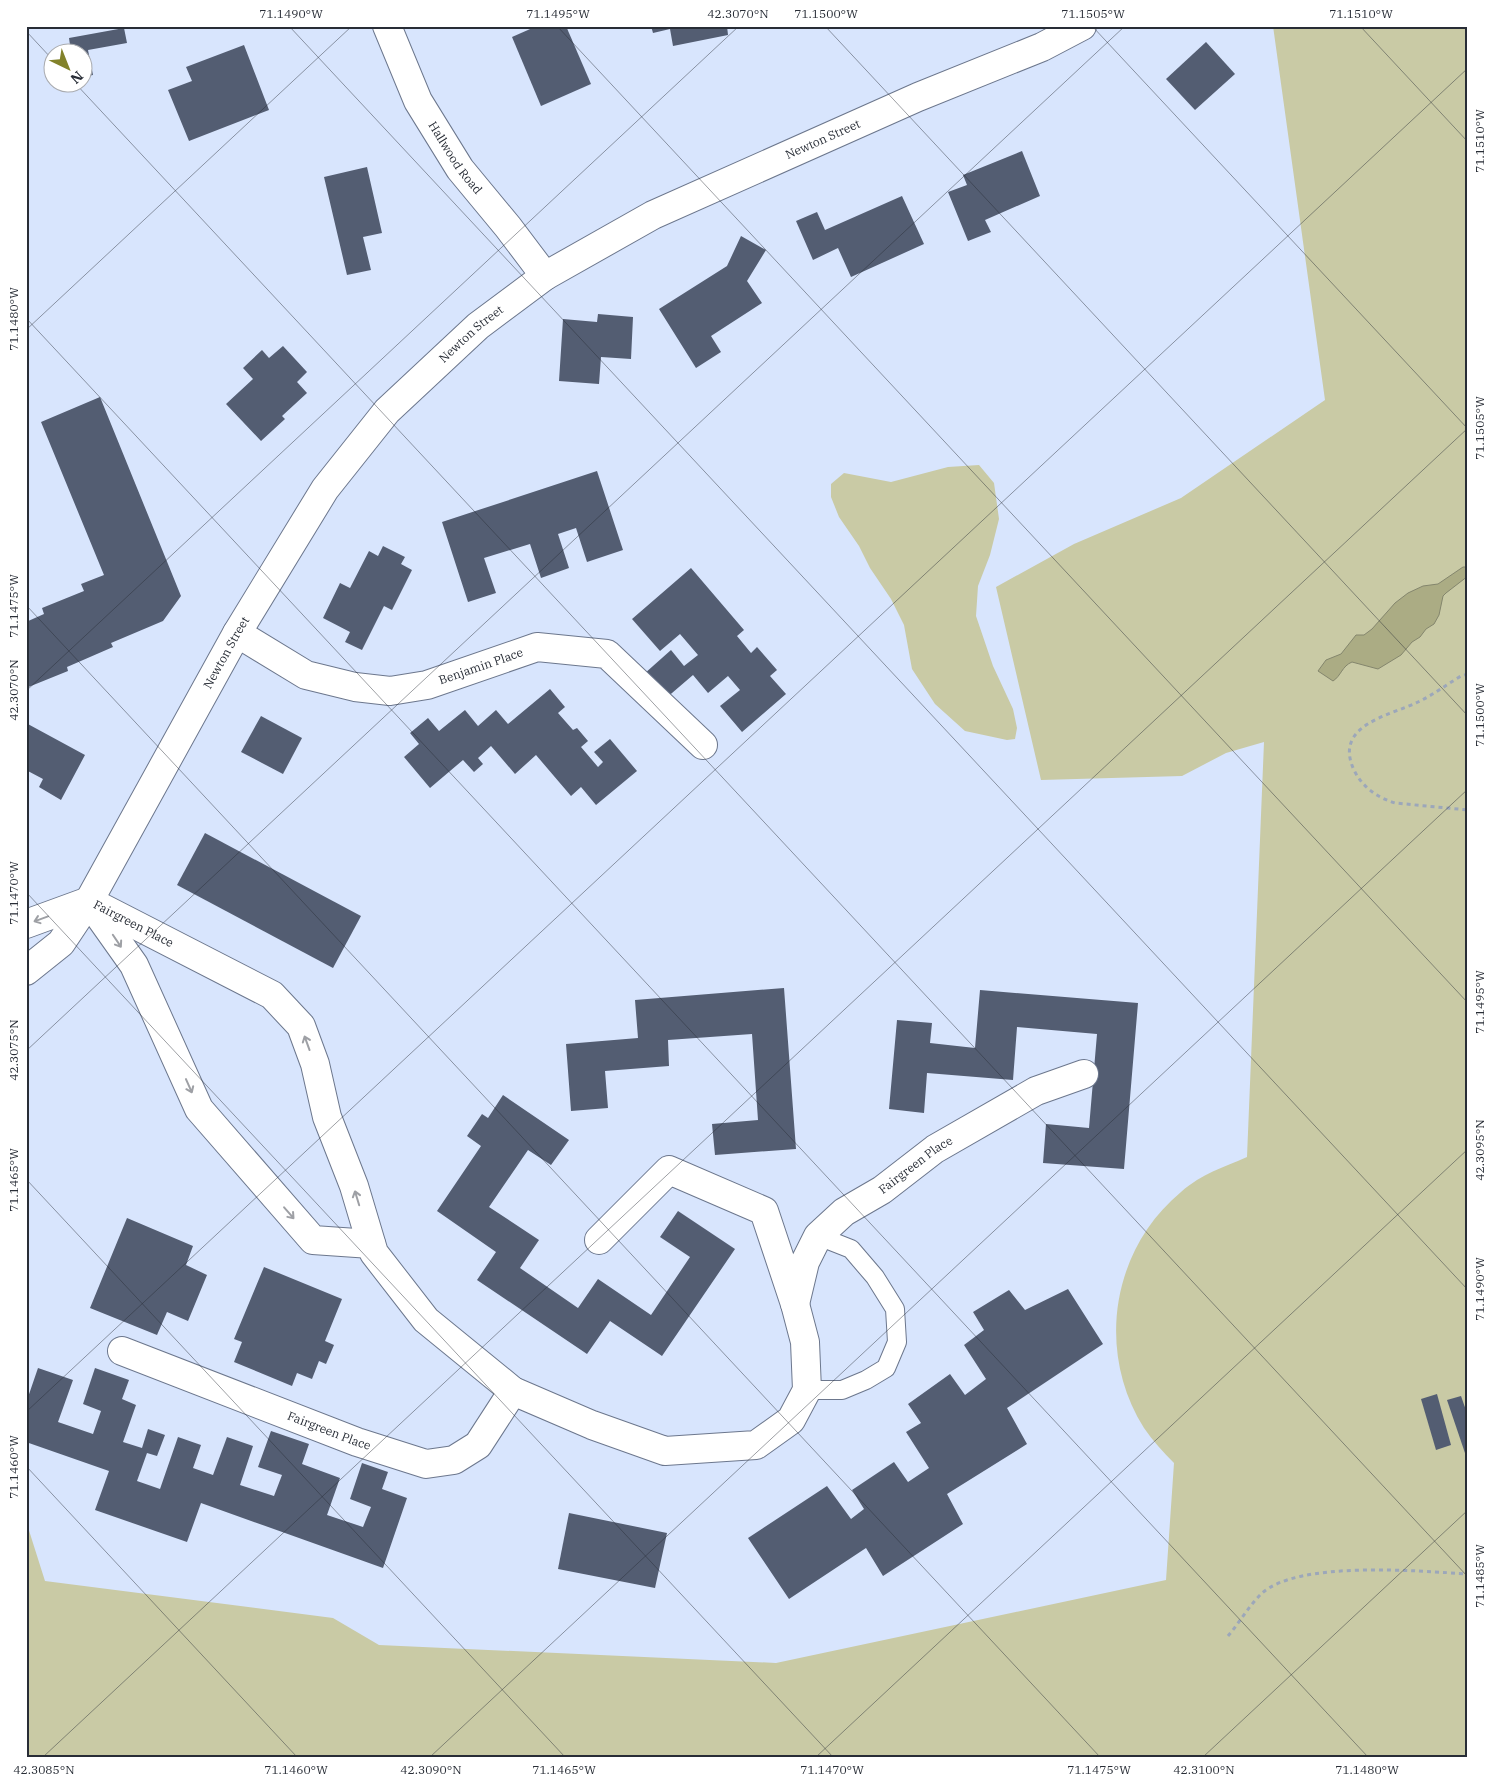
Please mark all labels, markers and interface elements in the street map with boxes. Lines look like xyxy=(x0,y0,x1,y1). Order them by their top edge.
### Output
text: 71.1490°W xyxy=(259,6,323,21)
text: 71.1495°W xyxy=(526,6,590,21)
text: 42.3070°N xyxy=(707,6,769,21)
text: 71.1500°W xyxy=(794,6,858,21)
text: 71.1505°W xyxy=(1061,6,1125,21)
text: 71.1510°W xyxy=(1329,6,1393,21)
north arrow xyxy=(42,42,92,92)
text: N xyxy=(67,67,87,88)
text: 71.1510°W xyxy=(1472,109,1487,173)
street label: Newton Street xyxy=(783,116,862,162)
street label: Hallwood Road xyxy=(425,118,486,197)
text: 71.1480°W xyxy=(6,287,21,351)
street label: Newton Street xyxy=(436,302,506,366)
text: 71.1505°W xyxy=(1472,396,1487,460)
text: 71.1475°W xyxy=(6,574,21,638)
street label: Newton Street xyxy=(200,614,252,691)
street label: Benjamin Place xyxy=(437,644,525,687)
text: 42.3070°N xyxy=(6,659,21,721)
text: 71.1500°W xyxy=(1472,683,1487,747)
text: 71.1470°W xyxy=(6,861,21,925)
street label: Fairgreen Place xyxy=(91,897,176,950)
one-way arrow xyxy=(34,915,50,924)
one-way arrow xyxy=(112,934,122,948)
text: 71.1495°W xyxy=(1472,970,1487,1034)
text: 42.3075°N xyxy=(6,1019,21,1081)
one-way arrow xyxy=(302,1036,311,1052)
one-way arrow xyxy=(184,1078,194,1093)
text: 42.3095°N xyxy=(1472,1119,1487,1181)
street label: Fairgreen Place xyxy=(875,1133,955,1197)
text: 71.1465°W xyxy=(6,1148,21,1212)
one-way arrow xyxy=(352,1190,362,1206)
one-way arrow xyxy=(284,1206,295,1219)
text: 71.1490°W xyxy=(1472,1257,1487,1321)
street label: Fairgreen Place xyxy=(285,1408,373,1453)
text: 71.1460°W xyxy=(6,1435,21,1499)
text: 71.1485°W xyxy=(1472,1544,1487,1608)
text: 42.3085°N xyxy=(13,1762,75,1777)
text: 71.1460°W xyxy=(264,1762,328,1777)
text: 42.3090°N xyxy=(400,1762,462,1777)
text: 71.1465°W xyxy=(532,1762,596,1777)
text: 71.1470°W xyxy=(800,1762,864,1777)
text: 71.1475°W xyxy=(1067,1762,1131,1777)
text: 42.3100°N xyxy=(1173,1762,1235,1777)
text: 71.1480°W xyxy=(1335,1762,1399,1777)

